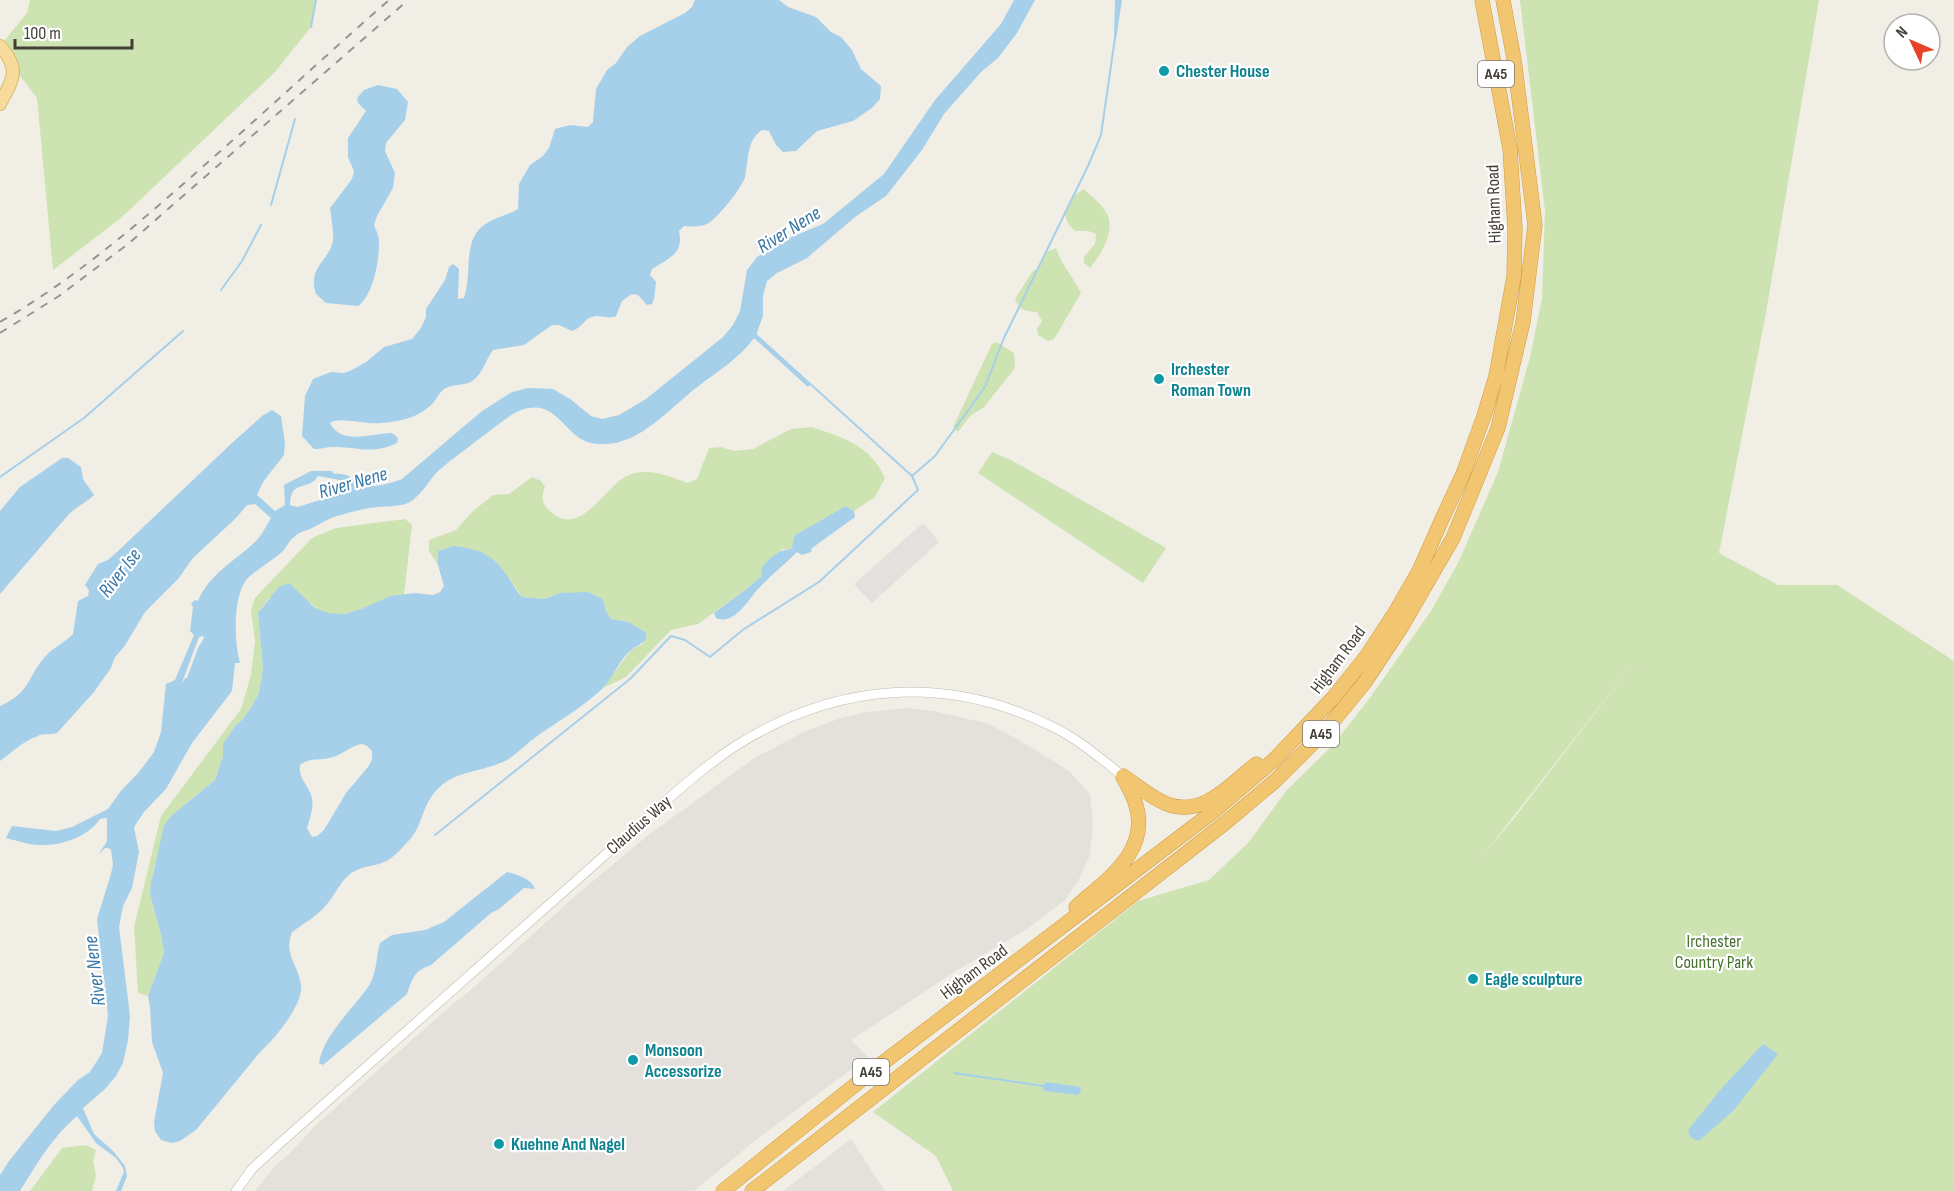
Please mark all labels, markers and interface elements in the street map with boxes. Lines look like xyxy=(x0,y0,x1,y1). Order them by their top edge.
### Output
scale bar xyxy=(15,12,132,50)
north arrow xyxy=(1882,12,1942,72)
text: 100 m xyxy=(24,23,61,44)
text: N xyxy=(1892,23,1912,42)
place label: Chester House xyxy=(1176,61,1270,82)
road number: A45 xyxy=(1478,61,1514,87)
marker: Chester House xyxy=(1157,64,1171,78)
street label: Higham Road xyxy=(1482,164,1506,244)
water label: River Nene xyxy=(753,201,825,259)
place label: Irchester Roman Town xyxy=(1171,359,1251,401)
marker: Irchester Roman Town xyxy=(1152,372,1166,386)
water label: River Nene xyxy=(316,462,390,504)
water label: River Ise xyxy=(93,544,147,602)
street label: Higham Road xyxy=(1306,622,1370,698)
road number: A45 xyxy=(1303,721,1339,747)
street label: Claudius Way xyxy=(602,791,676,859)
park label: Irchester Country Park xyxy=(1675,931,1753,973)
water label: River Nene xyxy=(79,934,111,1008)
street label: Higham Road xyxy=(936,940,1012,1004)
place label: Eagle sculpture xyxy=(1485,969,1582,990)
marker: Eagle sculpture xyxy=(1466,972,1480,986)
place label: Monsoon Accessorize xyxy=(644,1040,722,1082)
marker: Monsoon Accessorize xyxy=(626,1053,640,1067)
road number: A45 xyxy=(853,1059,889,1085)
place label: Kuehne And Nagel xyxy=(511,1134,625,1155)
marker: Kuehne And Nagel xyxy=(492,1137,506,1151)

